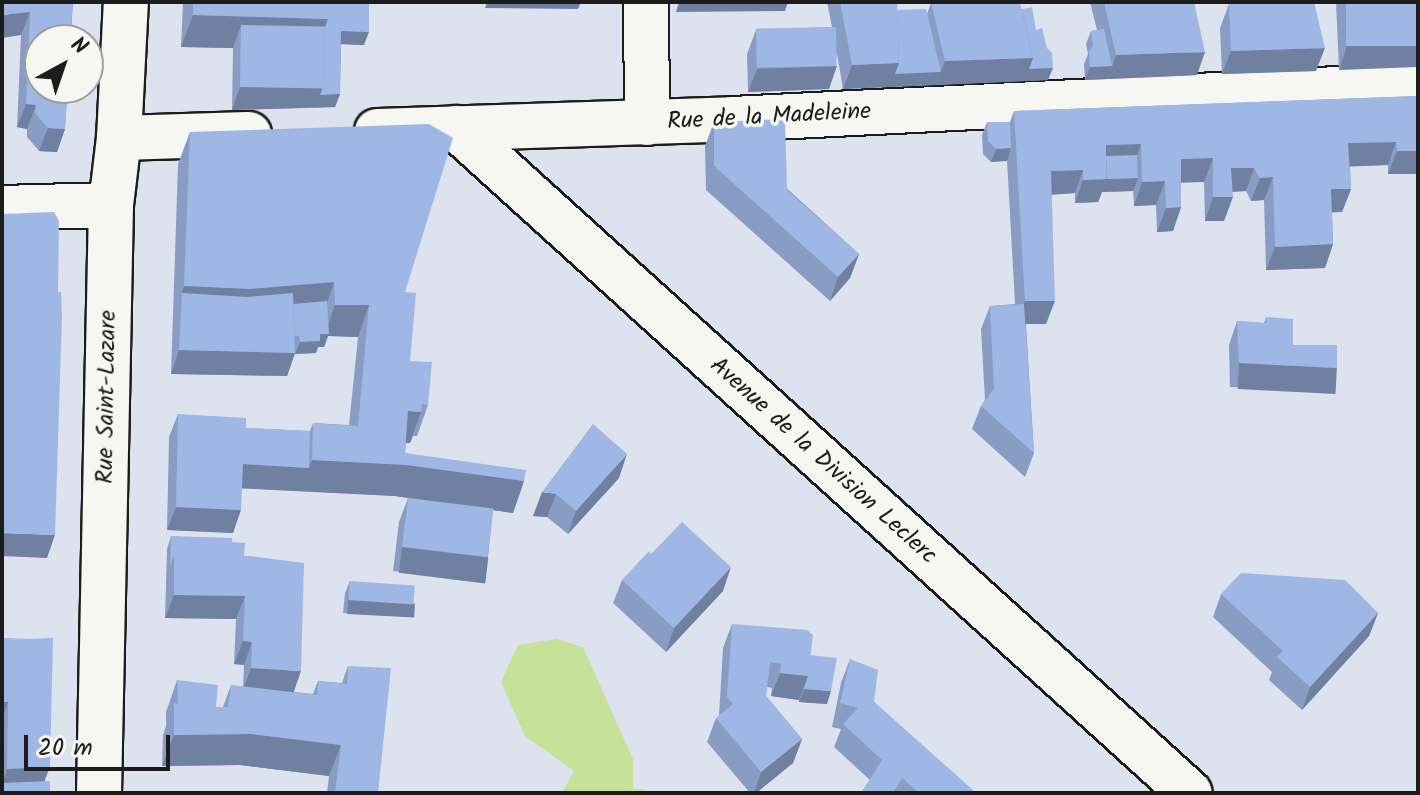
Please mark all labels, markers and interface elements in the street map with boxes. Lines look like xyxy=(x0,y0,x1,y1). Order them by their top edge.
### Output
north arrow xyxy=(24,24,104,104)
text: N xyxy=(62,29,95,65)
street label: Rue de la Madeleine xyxy=(666,97,872,137)
street label: Rue Saint-Lazare xyxy=(91,310,123,484)
street label: Avenue de la Division Leclerc xyxy=(704,351,942,571)
scale bar xyxy=(28,719,174,769)
text: 20 m xyxy=(38,729,93,768)

